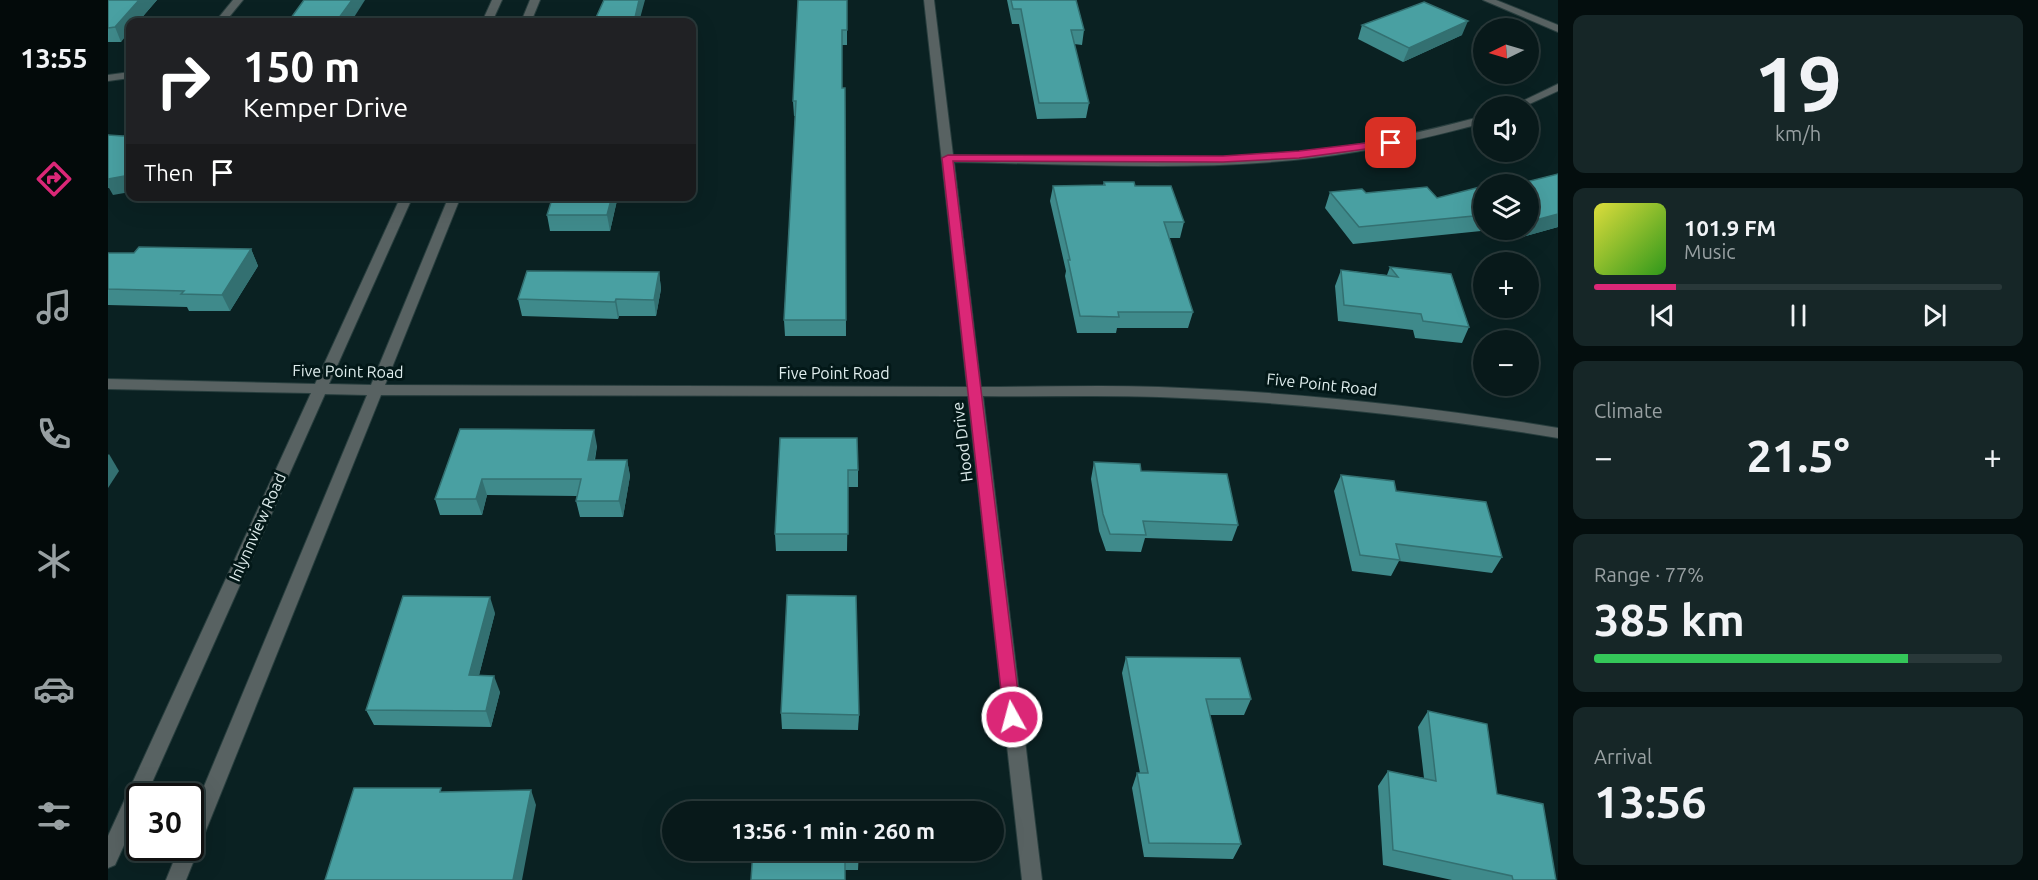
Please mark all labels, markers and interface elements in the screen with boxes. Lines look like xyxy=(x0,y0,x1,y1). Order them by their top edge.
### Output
north arrow xyxy=(1473,18,1539,84)
map controls xyxy=(1473,18,1539,396)
text: 19 xyxy=(1754,39,1842,127)
icon: right xyxy=(144,42,222,120)
text: 13:55 xyxy=(20,43,88,73)
text: 150 m xyxy=(243,43,360,90)
text: Kemper Drive xyxy=(243,92,408,122)
button: sound xyxy=(1473,96,1539,162)
pin xyxy=(1365,117,1416,168)
text: km/h xyxy=(1775,122,1821,145)
icon: arrive xyxy=(1374,126,1407,159)
icon: arrive xyxy=(206,156,239,189)
icon: directions xyxy=(33,158,75,200)
text: Then xyxy=(144,160,194,185)
button: layers xyxy=(1473,174,1539,240)
text: 101.9 FM xyxy=(1684,215,1776,240)
text: Music xyxy=(1684,240,1736,263)
button: + xyxy=(1473,252,1539,318)
icon: music xyxy=(33,286,75,328)
icon: previous xyxy=(1646,299,1679,332)
icon: pause xyxy=(1782,299,1815,332)
icon: next xyxy=(1918,299,1951,332)
button: − xyxy=(1473,330,1539,396)
street label: Five Point Road xyxy=(292,361,404,381)
street label: Five Point Road xyxy=(778,364,890,382)
street label: Five Point Road xyxy=(1266,369,1378,399)
text: Climate xyxy=(1594,399,1663,422)
street label: Hood Drive xyxy=(948,401,976,483)
icon: phone xyxy=(33,413,75,455)
text: 21.5° xyxy=(1746,430,1850,481)
text: − xyxy=(1594,438,1613,475)
text: + xyxy=(1983,438,2002,475)
street label: Inlynnview Road xyxy=(225,470,289,584)
icon: climate xyxy=(33,540,75,582)
text: Range · 77% xyxy=(1594,563,1704,586)
text: 385 km xyxy=(1594,594,1745,645)
icon: car xyxy=(33,668,75,710)
position arrow xyxy=(980,685,1044,749)
text: Arrival xyxy=(1594,745,1652,768)
text: 13:56 xyxy=(1594,776,1707,827)
speed limit sign: 30 xyxy=(126,783,204,861)
icon: filters xyxy=(33,795,75,837)
text: 13:56 · 1 min · 260 m xyxy=(731,818,935,843)

